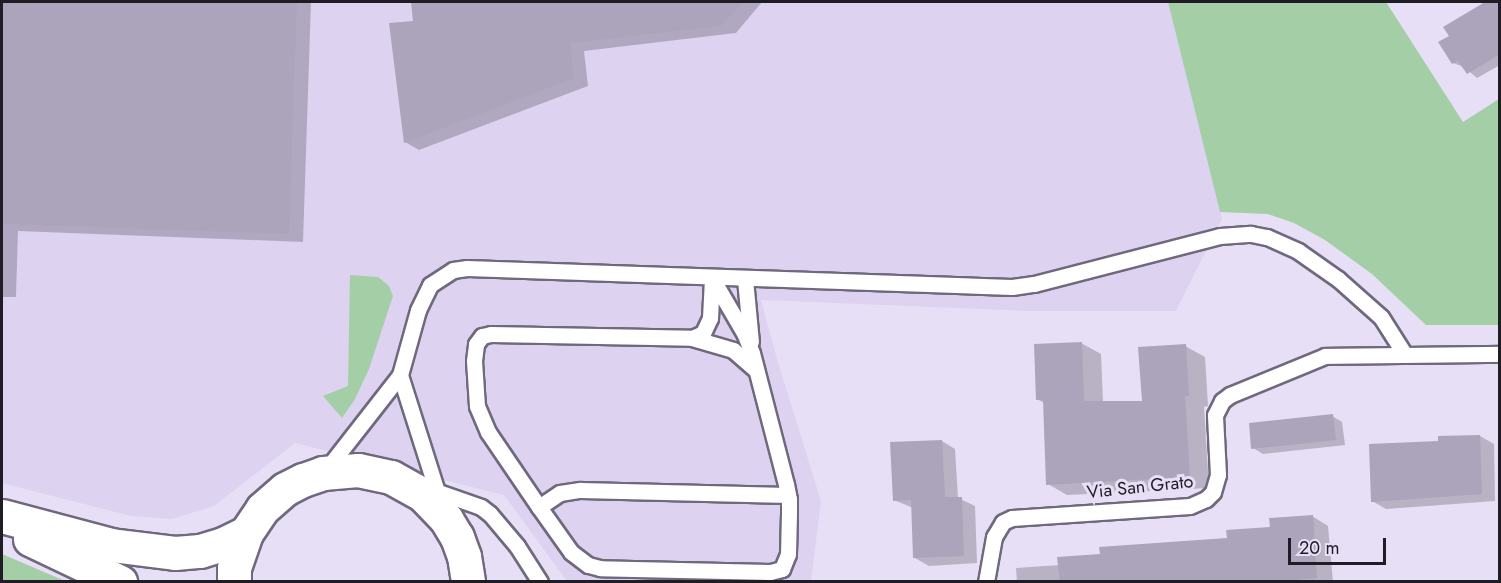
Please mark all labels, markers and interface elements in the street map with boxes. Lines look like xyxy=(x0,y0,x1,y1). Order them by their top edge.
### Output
street label: Via San Grato xyxy=(1086,471,1194,503)
scale bar xyxy=(1291,526,1388,564)
text: 20 m xyxy=(1299,535,1339,561)

